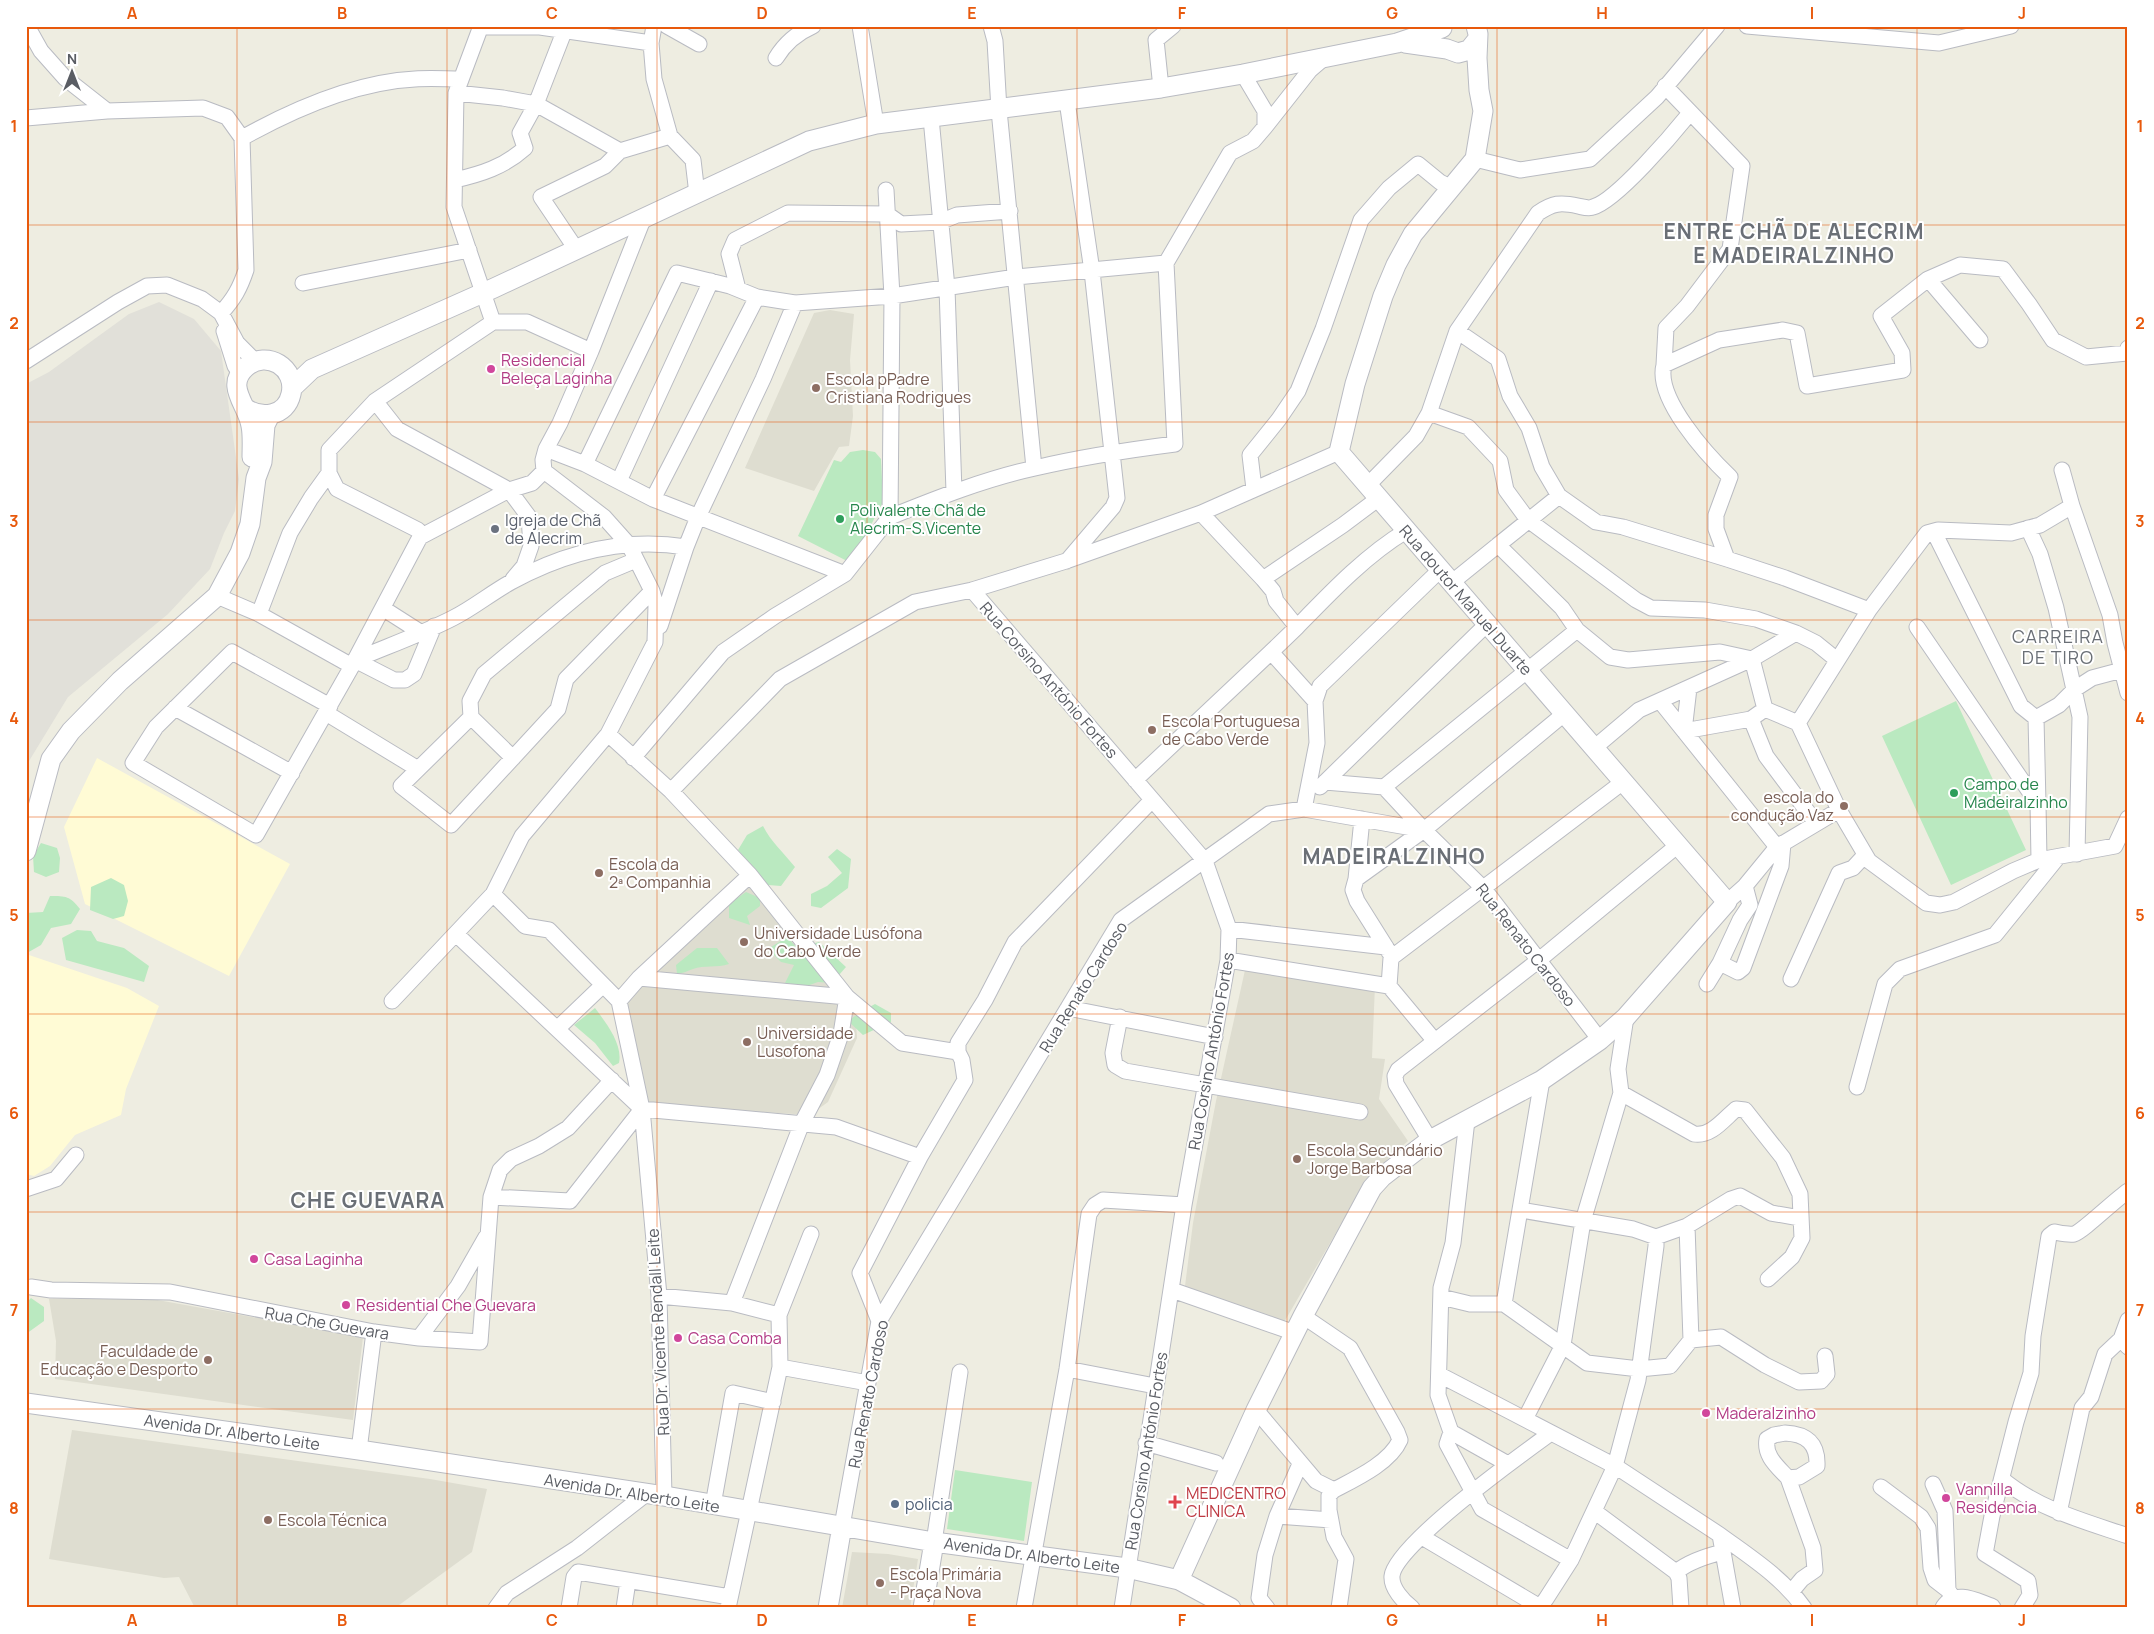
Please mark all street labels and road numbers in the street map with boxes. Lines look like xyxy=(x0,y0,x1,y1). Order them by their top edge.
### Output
street label: Rua doutor Manuel Duarte xyxy=(1395,520,1537,680)
street label: Rua Corsino António Fortes xyxy=(975,597,1123,763)
street label: Rua Renato Cardoso xyxy=(1471,879,1581,1011)
street label: Rua Renato Cardoso xyxy=(1034,917,1132,1057)
street label: Rua Corsino António Fortes xyxy=(1183,950,1239,1152)
street label: Rua Dr. Vicente Rendall Leite xyxy=(642,1228,674,1436)
street label: Rua Che Guevara xyxy=(263,1301,391,1345)
street label: Rua Renato Cardoso xyxy=(843,1318,893,1470)
street label: Rua Corsino António Fortes xyxy=(1119,1350,1173,1552)
street label: Avenida Dr. Alberto Leite xyxy=(143,1409,321,1455)
street label: Avenida Dr. Alberto Leite xyxy=(543,1468,721,1518)
street label: Avenida Dr. Alberto Leite xyxy=(943,1532,1121,1578)

